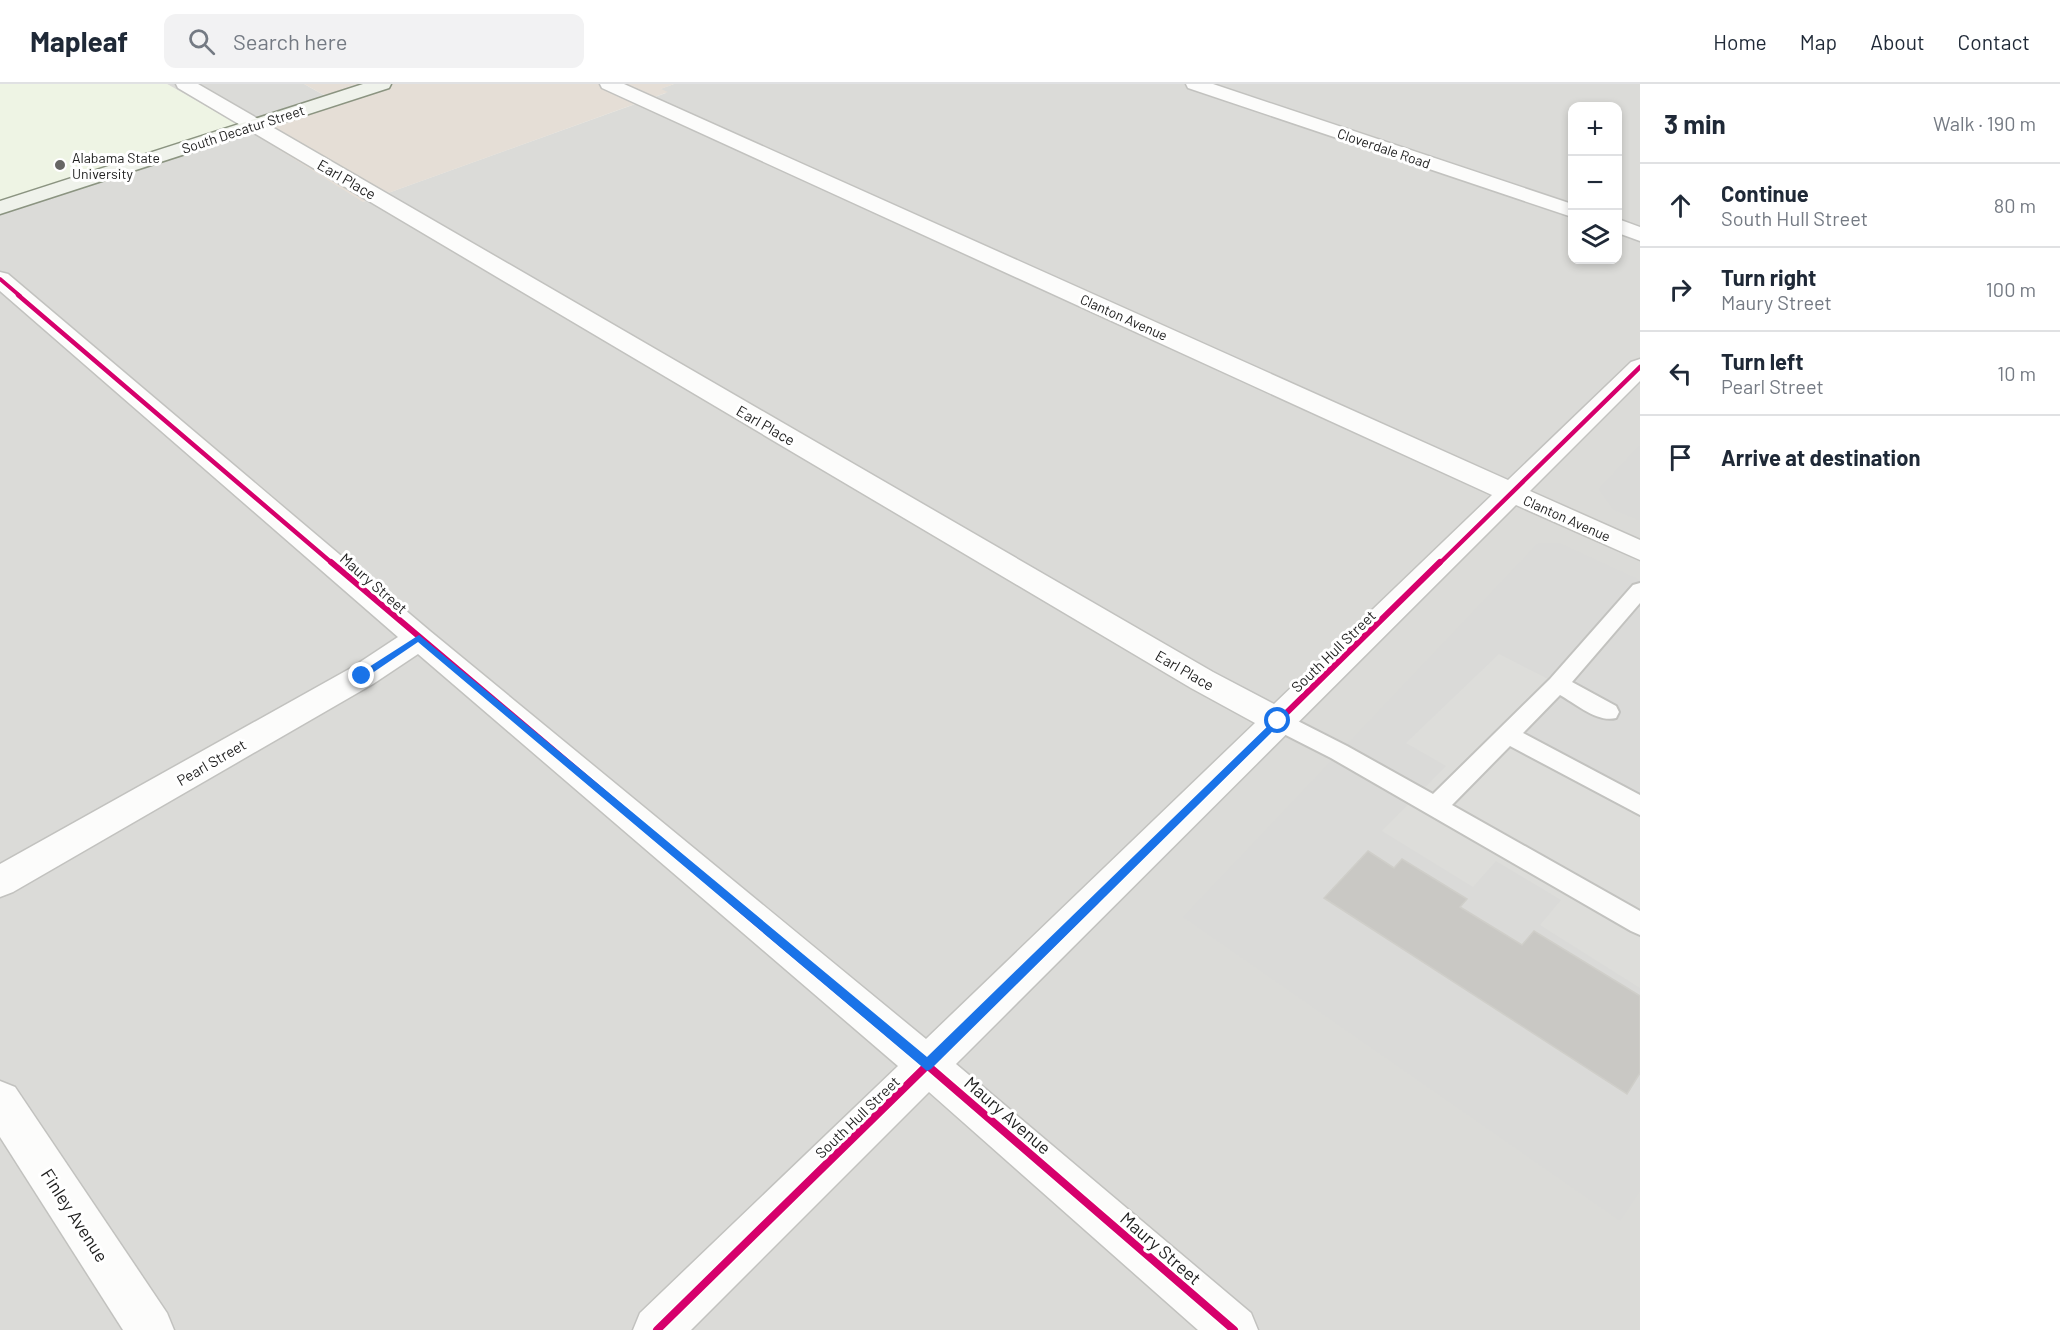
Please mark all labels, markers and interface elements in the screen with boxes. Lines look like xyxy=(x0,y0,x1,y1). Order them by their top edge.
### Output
search box xyxy=(164,14,584,68)
text: Mapleaf xyxy=(30,24,128,58)
icon: search xyxy=(185,25,218,58)
text: Search here xyxy=(233,28,347,54)
text: Home xyxy=(1713,29,1767,54)
text: Map xyxy=(1800,29,1837,54)
text: About xyxy=(1870,29,1925,54)
text: Contact xyxy=(1958,29,2030,54)
street label: South Decatur Street xyxy=(180,101,306,157)
map controls xyxy=(1568,102,1622,264)
button: + xyxy=(1568,102,1622,156)
text: 3 min xyxy=(1664,108,1726,139)
text: Walk · 190 m xyxy=(1933,111,2036,135)
street label: Cloverdale Road xyxy=(1335,124,1433,172)
place label: Alabama State University xyxy=(72,149,160,182)
street label: Earl Place xyxy=(315,155,379,203)
button: − xyxy=(1568,156,1622,210)
marker: Alabama State University xyxy=(53,158,67,172)
text: Continue xyxy=(1721,180,1809,206)
icon: ahead xyxy=(1664,189,1697,222)
text: 80 m xyxy=(1994,193,2036,217)
text: South Hull Street xyxy=(1721,206,1868,230)
button: layers xyxy=(1568,210,1622,264)
text: Turn right xyxy=(1721,264,1816,290)
icon: right xyxy=(1664,273,1697,306)
text: 100 m xyxy=(1986,277,2036,301)
street label: Clanton Avenue xyxy=(1078,290,1170,344)
text: Maury Street xyxy=(1721,290,1832,314)
text: Turn left xyxy=(1721,348,1804,374)
icon: left xyxy=(1664,357,1697,390)
text: 10 m xyxy=(1997,361,2036,385)
text: Pearl Street xyxy=(1721,374,1824,398)
street label: Earl Place xyxy=(734,401,798,449)
icon: arrive xyxy=(1664,441,1697,474)
text: Arrive at destination xyxy=(1721,444,1920,470)
street label: Clanton Avenue xyxy=(1521,491,1613,545)
street label: Maury Street xyxy=(337,549,411,617)
street label: South Hull Street xyxy=(1287,606,1379,696)
street label: Earl Place xyxy=(1153,646,1217,694)
route end xyxy=(348,662,374,688)
route start xyxy=(1264,707,1290,733)
street label: Pearl Street xyxy=(173,735,249,789)
street label: Maury Avenue xyxy=(960,1071,1056,1159)
street label: South Hull Street xyxy=(811,1072,903,1162)
street label: Finley Avenue xyxy=(37,1164,113,1266)
street label: Maury Street xyxy=(1116,1207,1206,1289)

